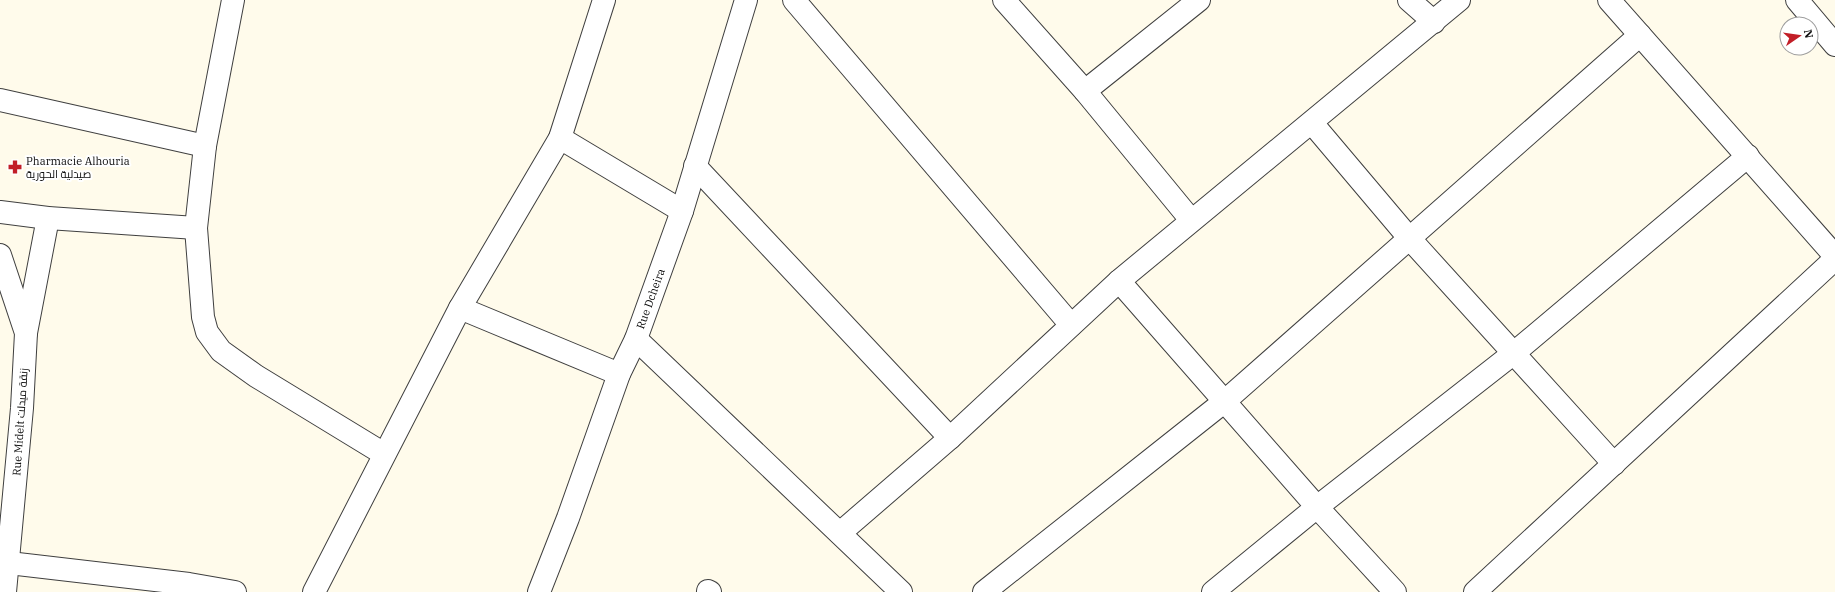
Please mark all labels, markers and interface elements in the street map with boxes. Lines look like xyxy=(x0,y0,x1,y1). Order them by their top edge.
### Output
north arrow xyxy=(1779,16,1819,56)
text: N xyxy=(1801,28,1817,40)
place label: Pharmacie Alhouria صيدلية الحورية xyxy=(26,154,130,181)
pharmacy icon: Pharmacie Alhouria صيدلية الحورية xyxy=(7,159,23,175)
street label: Rue Dcheira xyxy=(633,267,668,331)
street label: Rue Midelt زنقة ميدلت xyxy=(9,368,31,476)

